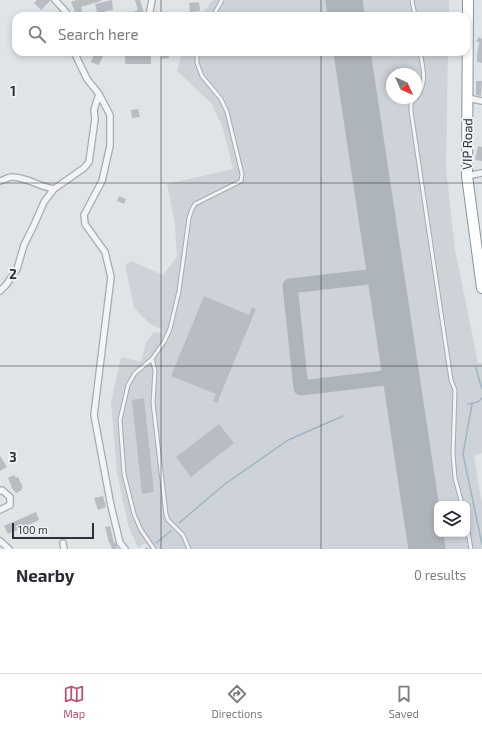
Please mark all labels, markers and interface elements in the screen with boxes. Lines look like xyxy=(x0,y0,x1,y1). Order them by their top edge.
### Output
search box xyxy=(12,12,470,56)
icon: search xyxy=(26,23,48,45)
text: Search here xyxy=(58,25,139,43)
north arrow xyxy=(386,68,422,104)
text: 1 xyxy=(10,83,16,99)
street label: VIP Road xyxy=(459,118,475,170)
text: 2 xyxy=(9,266,17,282)
text: 3 xyxy=(9,449,17,465)
map controls xyxy=(434,501,470,537)
button: layers xyxy=(434,501,470,537)
scale bar xyxy=(12,521,94,540)
text: 100 m xyxy=(18,523,48,536)
text: Nearby xyxy=(16,565,74,585)
text: 0 results xyxy=(414,567,466,583)
tab: Map xyxy=(63,683,85,720)
tab: Directions xyxy=(212,683,262,720)
tab: Saved xyxy=(389,683,419,720)

